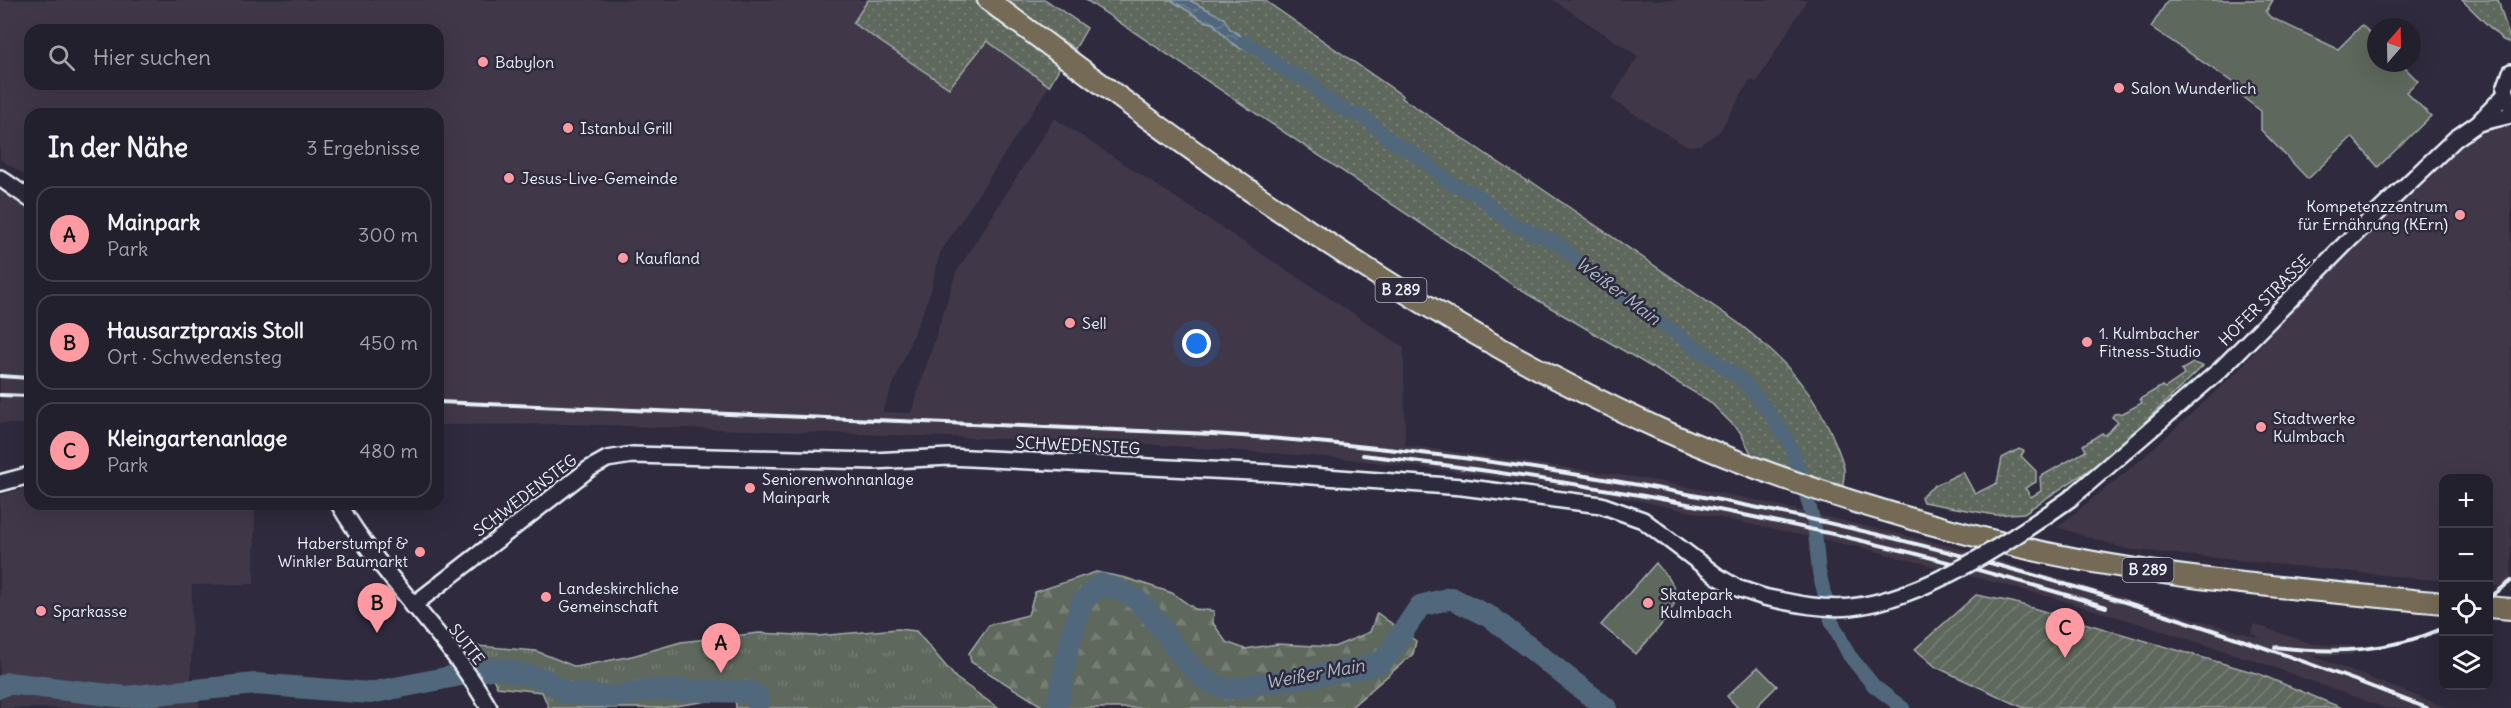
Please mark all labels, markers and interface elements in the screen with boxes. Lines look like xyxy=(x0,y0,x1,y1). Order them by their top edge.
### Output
north arrow xyxy=(2367,18,2421,72)
search box xyxy=(24,24,444,90)
icon: search xyxy=(45,41,78,74)
text: Hier suchen xyxy=(93,43,211,71)
place label: Babylon xyxy=(495,52,554,72)
marker: Babylon xyxy=(476,55,490,69)
place label: Salon Wunderlich xyxy=(2131,78,2256,98)
marker: Salon Wunderlich xyxy=(2112,81,2126,95)
place label: Istanbul Grill xyxy=(580,118,672,138)
marker: Istanbul Grill xyxy=(561,121,575,135)
text: In der Nähe xyxy=(48,131,188,164)
text: 3 Ergebnisse xyxy=(306,135,420,160)
place label: Jesus-Live-Gemeinde xyxy=(521,168,678,188)
marker: Jesus-Live-Gemeinde xyxy=(502,171,516,185)
place label: Kompetenzzentrum für Ernährung (KErn) xyxy=(2298,196,2448,234)
text: Mainpark xyxy=(107,208,200,236)
marker: Kompetenzzentrum für Ernährung (KErn) xyxy=(2453,208,2467,222)
text: A xyxy=(63,222,76,247)
text: 300 m xyxy=(358,222,418,247)
text: Park xyxy=(107,236,148,261)
place label: Kaufland xyxy=(635,248,700,268)
street label: HOFER STRASSE xyxy=(2214,250,2314,350)
marker: Kaufland xyxy=(616,251,630,265)
water label: Weißer Main xyxy=(1572,251,1666,330)
road number: B 289 xyxy=(1376,278,1426,302)
place label: Sell xyxy=(1082,313,1107,333)
text: Hausarztpraxis Stoll xyxy=(107,316,304,344)
marker: Sell xyxy=(1063,316,1077,330)
place label: 1. Kulmbacher Fitness-Studio xyxy=(2099,323,2201,361)
your location xyxy=(1182,329,1211,358)
text: B xyxy=(63,330,76,355)
text: 450 m xyxy=(359,330,418,355)
marker: 1. Kulmbacher Fitness-Studio xyxy=(2080,335,2094,349)
text: Ort · Schwedensteg xyxy=(107,344,282,369)
place label: Stadtwerke Kulmbach xyxy=(2273,408,2355,446)
marker: Stadtwerke Kulmbach xyxy=(2254,420,2268,434)
text: Kleingartenanlage xyxy=(107,424,287,452)
street label: SCHWEDENSTEG xyxy=(1015,432,1141,458)
text: C xyxy=(63,438,76,463)
text: 480 m xyxy=(359,438,418,463)
street label: SCHWEDENSTEG xyxy=(469,450,581,540)
text: Park xyxy=(107,452,148,477)
place label: Seniorenwohnanlage Mainpark xyxy=(762,469,914,507)
map controls xyxy=(2439,474,2493,690)
button: + xyxy=(2439,474,2493,528)
marker: Seniorenwohnanlage Mainpark xyxy=(743,481,757,495)
button: − xyxy=(2439,528,2493,582)
place label: Haberstumpf & Winkler Baumarkt xyxy=(278,533,409,571)
marker: Haberstumpf & Winkler Baumarkt xyxy=(413,545,427,559)
road number: B 289 xyxy=(2122,558,2174,582)
place label: Landeskirchliche Gemeinschaft xyxy=(558,578,679,616)
button: locate xyxy=(2439,582,2493,636)
pin: B xyxy=(358,584,397,633)
place label: Skatepark Kulmbach xyxy=(1660,584,1733,622)
marker: Landeskirchliche Gemeinschaft xyxy=(539,590,553,604)
marker: Skatepark Kulmbach xyxy=(1641,596,1655,610)
place label: Sparkasse xyxy=(53,601,127,621)
marker: Sparkasse xyxy=(34,604,48,618)
pin: C xyxy=(2046,608,2084,658)
street label: SUTTE xyxy=(445,620,489,668)
pin: A xyxy=(702,624,740,673)
button: layers xyxy=(2439,636,2493,690)
water label: Weißer Main xyxy=(1264,653,1367,693)

